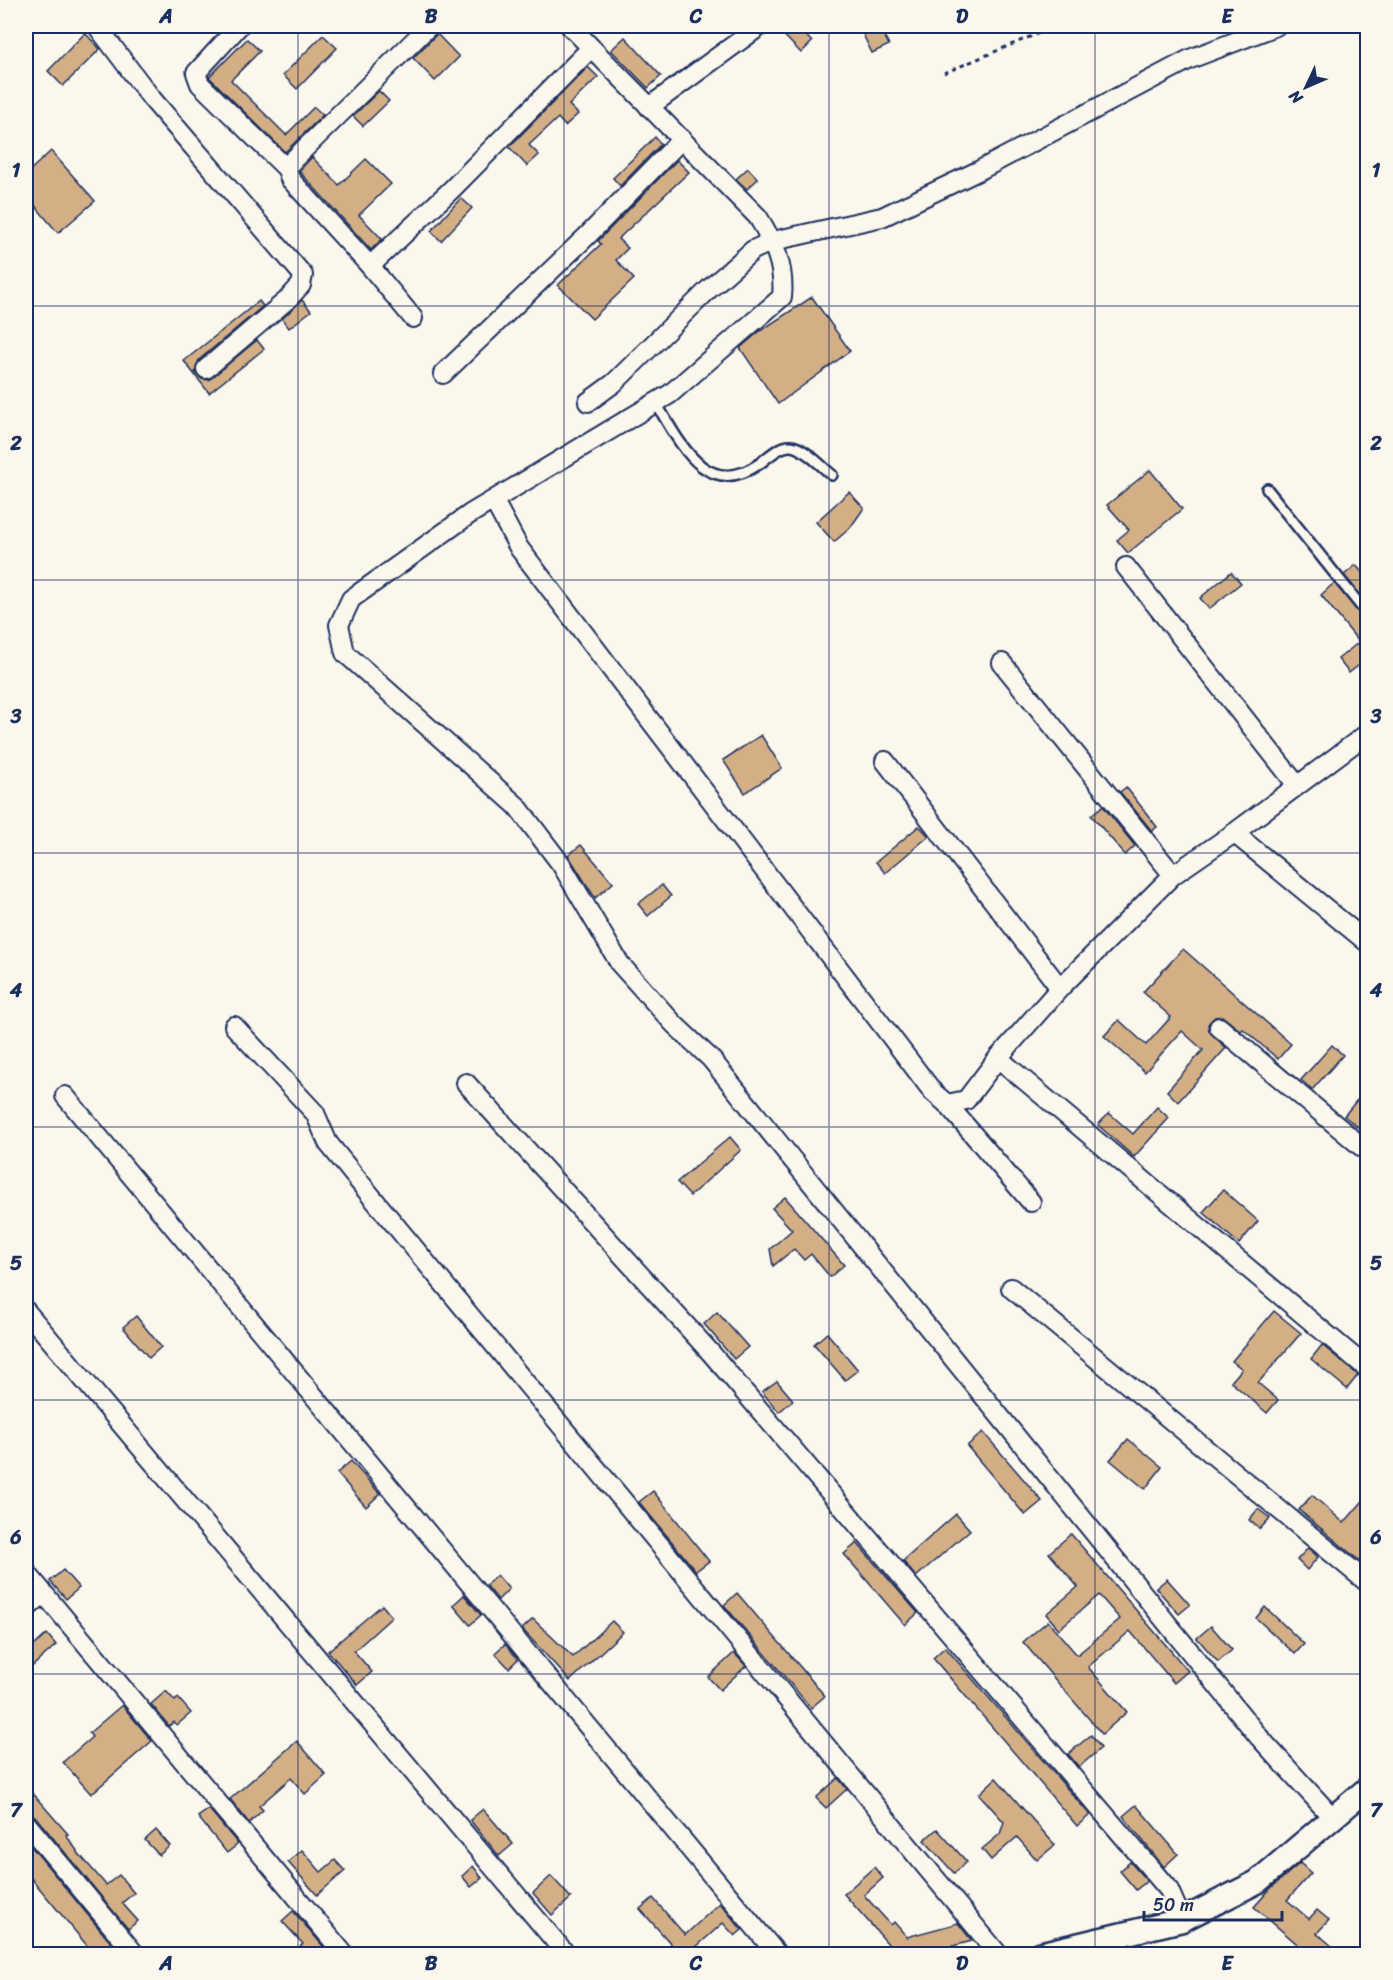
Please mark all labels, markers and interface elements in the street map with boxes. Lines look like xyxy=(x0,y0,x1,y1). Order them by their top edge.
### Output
text: A xyxy=(158,0,173,34)
text: B xyxy=(425,0,438,34)
text: C xyxy=(689,0,703,34)
text: D xyxy=(956,0,969,34)
text: E xyxy=(1221,0,1234,34)
north arrow xyxy=(1276,57,1336,117)
text: N xyxy=(1281,82,1311,112)
text: 1 xyxy=(12,153,21,188)
text: 1 xyxy=(1372,153,1381,188)
text: 2 xyxy=(9,426,22,461)
text: 2 xyxy=(1369,426,1382,461)
text: 3 xyxy=(10,699,22,734)
text: 3 xyxy=(1370,699,1382,734)
text: 4 xyxy=(9,973,23,1008)
text: 4 xyxy=(1369,973,1383,1008)
text: 5 xyxy=(10,1246,22,1281)
text: 5 xyxy=(1370,1246,1382,1281)
text: 6 xyxy=(9,1520,22,1555)
text: 6 xyxy=(1369,1520,1382,1555)
text: 7 xyxy=(10,1793,23,1828)
text: 7 xyxy=(1370,1793,1383,1828)
scale bar xyxy=(1144,1884,1282,1922)
text: 50 m xyxy=(1153,1889,1194,1921)
text: A xyxy=(158,1946,173,1980)
text: B xyxy=(425,1946,438,1980)
text: C xyxy=(689,1946,703,1980)
text: D xyxy=(956,1946,969,1980)
text: E xyxy=(1221,1946,1234,1980)

